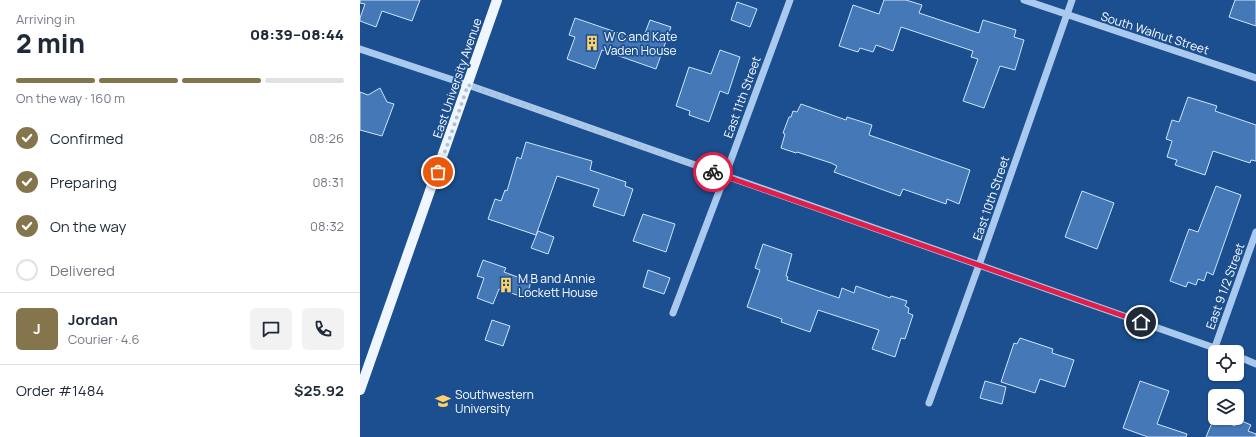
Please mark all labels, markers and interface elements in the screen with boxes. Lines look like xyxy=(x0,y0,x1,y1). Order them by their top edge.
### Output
street label: South Walnut Street xyxy=(1099,7,1211,59)
text: Arriving in xyxy=(16,10,75,28)
street label: East University Avenue xyxy=(428,16,486,140)
text: 08:39–08:44 xyxy=(250,24,344,45)
text: 2 min xyxy=(16,25,85,61)
place label: W C and Kate Vaden House xyxy=(604,28,677,59)
building icon: W C and Kate Vaden House xyxy=(583,34,601,52)
street label: East 11th Street xyxy=(719,54,765,140)
text: On the way · 160 m xyxy=(16,89,125,107)
icon: check xyxy=(16,127,38,149)
text: Confirmed xyxy=(50,128,123,149)
text: 08:26 xyxy=(309,129,344,147)
courier xyxy=(693,152,733,192)
street label: East 10th Street xyxy=(969,153,1014,243)
pin xyxy=(421,155,455,189)
icon: bag xyxy=(427,161,449,183)
icon: bike xyxy=(702,161,724,183)
icon: check xyxy=(16,171,38,193)
text: Preparing xyxy=(50,172,117,193)
text: 08:31 xyxy=(312,173,344,191)
icon: check xyxy=(16,215,38,237)
text: On the way xyxy=(50,216,126,237)
text: 08:32 xyxy=(310,217,344,235)
street label: East 9 1/2 Street xyxy=(1202,240,1249,332)
text: Delivered xyxy=(50,260,115,281)
place label: M B and Annie Lockett House xyxy=(518,270,598,301)
building icon: M B and Annie Lockett House xyxy=(497,276,515,294)
pin xyxy=(1124,305,1158,339)
button: chat xyxy=(250,308,292,350)
button: phone xyxy=(302,308,344,350)
text: Jordan xyxy=(68,309,118,330)
icon: home xyxy=(1130,311,1152,333)
text: J xyxy=(33,318,41,339)
text: Courier · 4.6 xyxy=(68,330,140,348)
map controls xyxy=(1208,345,1244,425)
button: locate xyxy=(1208,345,1244,381)
text: Order #1484 xyxy=(16,380,104,401)
text: $25.92 xyxy=(294,380,344,401)
place label: Southwestern University xyxy=(455,386,534,417)
button: layers xyxy=(1208,389,1244,425)
school or university icon: Southwestern University xyxy=(434,392,452,410)

